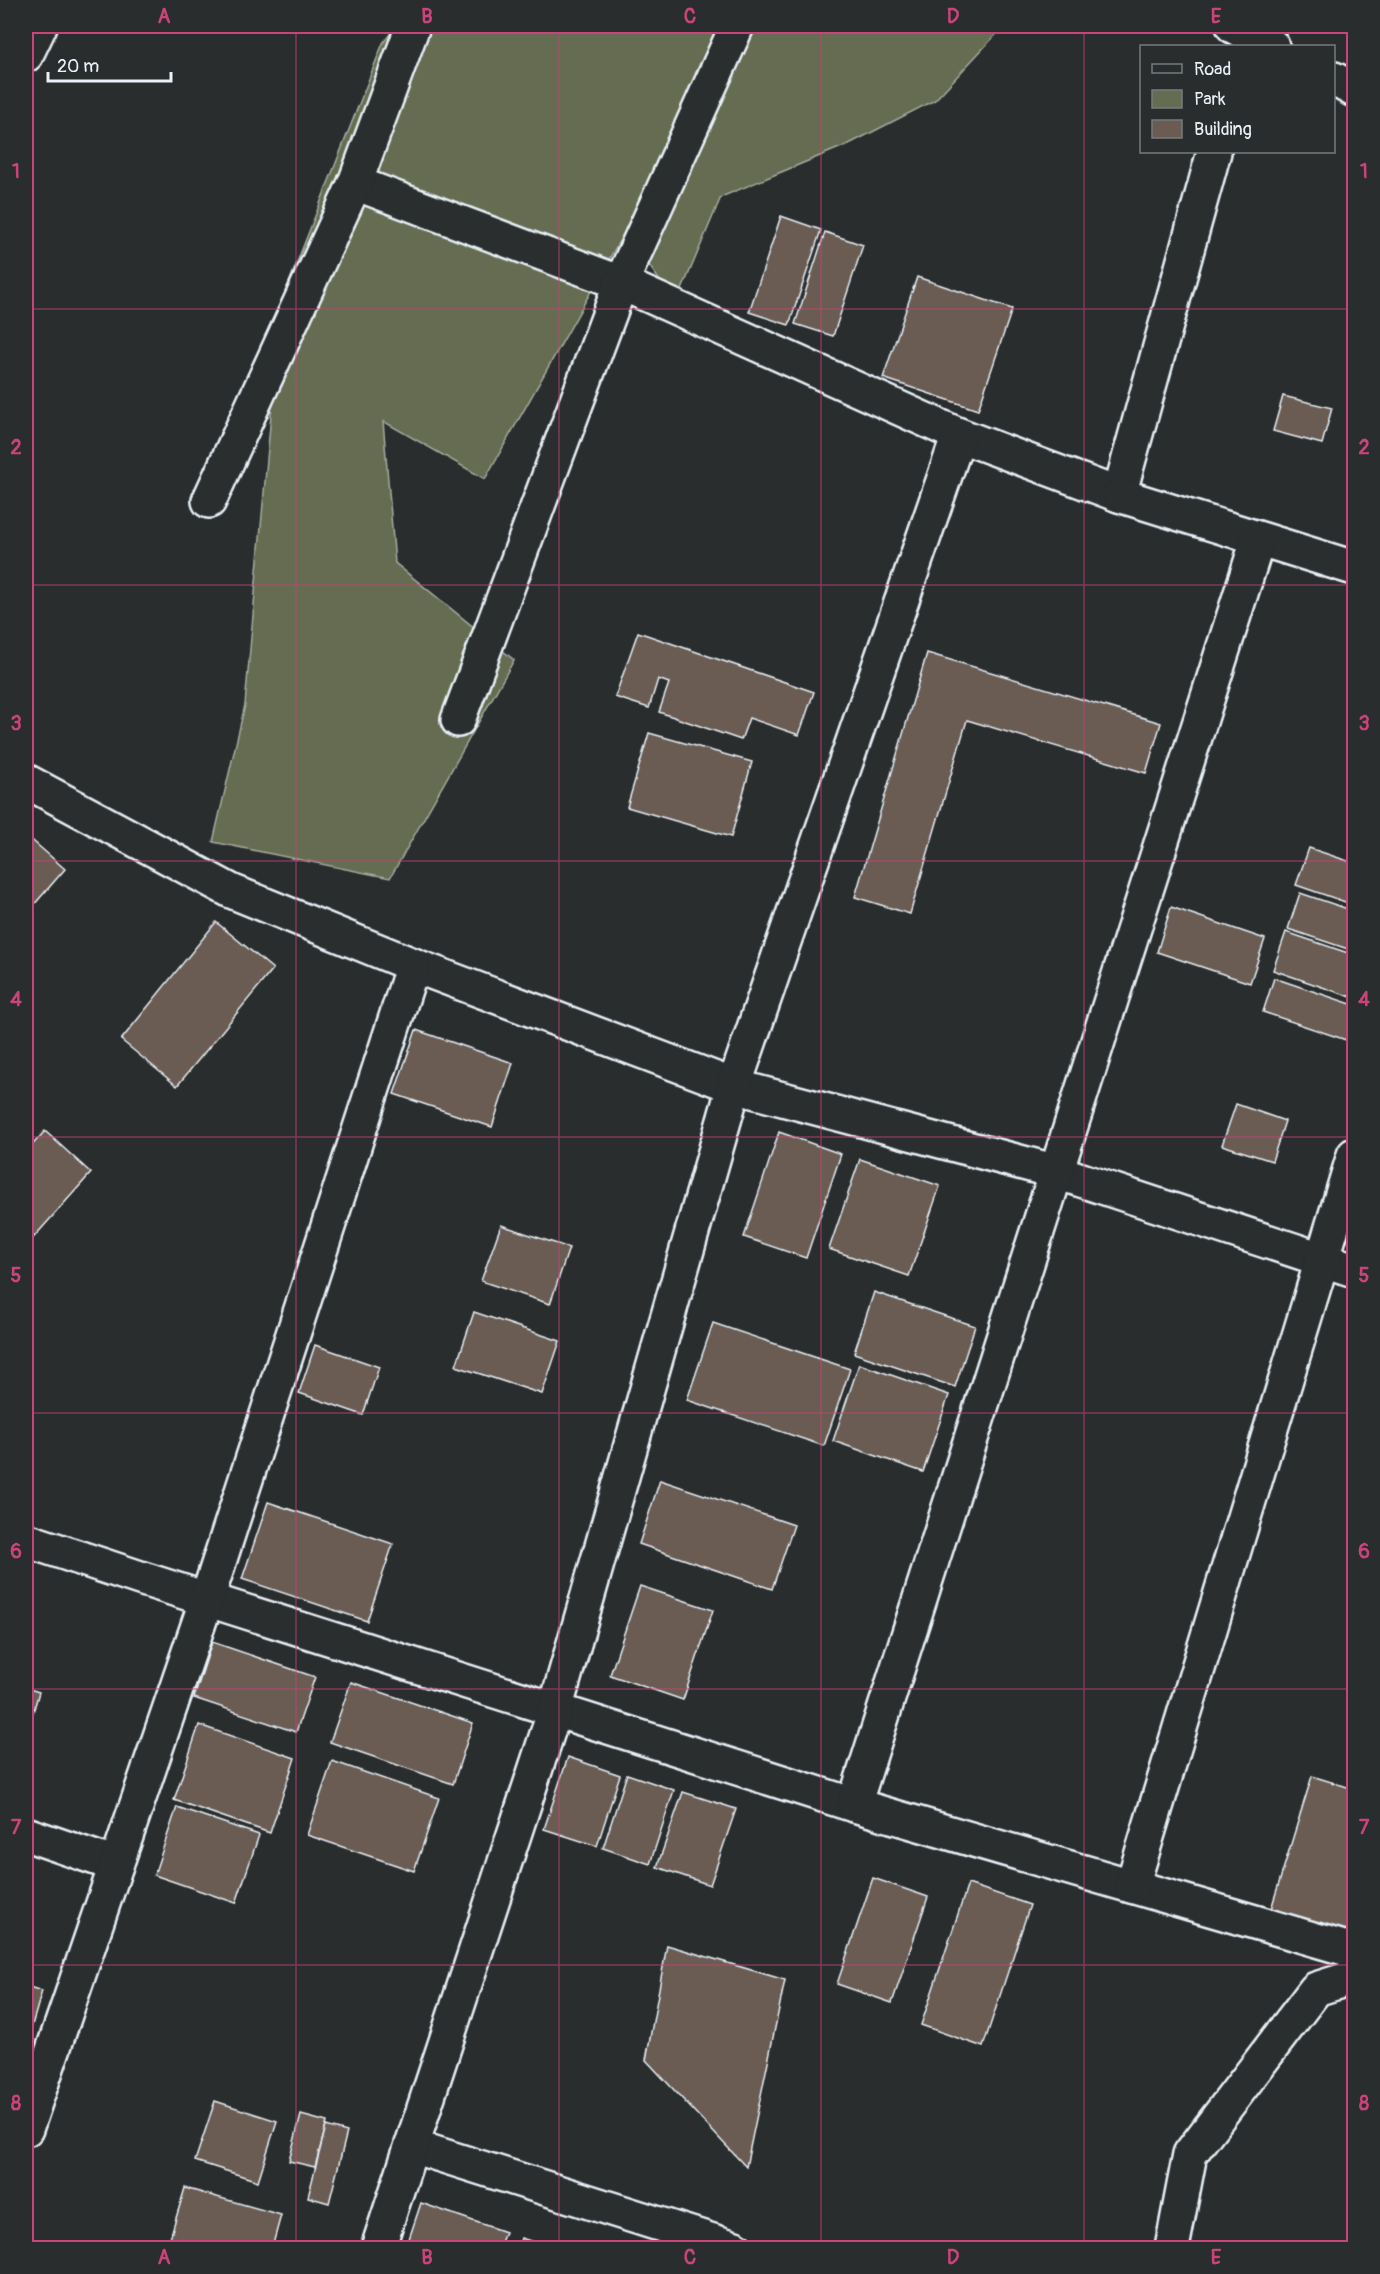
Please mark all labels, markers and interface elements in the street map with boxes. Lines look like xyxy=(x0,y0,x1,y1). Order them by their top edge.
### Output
text: A xyxy=(158,4,171,29)
text: B xyxy=(421,4,433,29)
text: C xyxy=(684,4,696,29)
text: D xyxy=(947,4,960,29)
text: E xyxy=(1211,4,1222,29)
scale bar xyxy=(48,45,171,83)
legend xyxy=(1140,45,1335,153)
text: 20 m xyxy=(57,55,99,78)
text: Road xyxy=(1194,58,1231,81)
text: Park xyxy=(1194,88,1226,111)
text: Building xyxy=(1194,118,1252,141)
text: 1 xyxy=(12,159,20,184)
text: 1 xyxy=(1360,159,1368,184)
text: 2 xyxy=(10,435,22,460)
text: 2 xyxy=(1358,435,1370,460)
text: 3 xyxy=(10,711,22,736)
text: 3 xyxy=(1358,711,1370,736)
text: 4 xyxy=(10,987,22,1012)
text: 4 xyxy=(1358,987,1370,1012)
text: 5 xyxy=(11,1263,22,1288)
text: 5 xyxy=(1359,1263,1370,1288)
text: 6 xyxy=(10,1539,22,1564)
text: 6 xyxy=(1358,1539,1370,1564)
text: 7 xyxy=(11,1815,22,1840)
text: 7 xyxy=(1359,1815,1370,1840)
text: 8 xyxy=(11,2091,21,2116)
text: 8 xyxy=(1359,2091,1369,2116)
text: A xyxy=(158,2245,171,2270)
text: B xyxy=(421,2245,433,2270)
text: C xyxy=(684,2245,696,2270)
text: D xyxy=(947,2245,960,2270)
text: E xyxy=(1211,2245,1222,2270)

